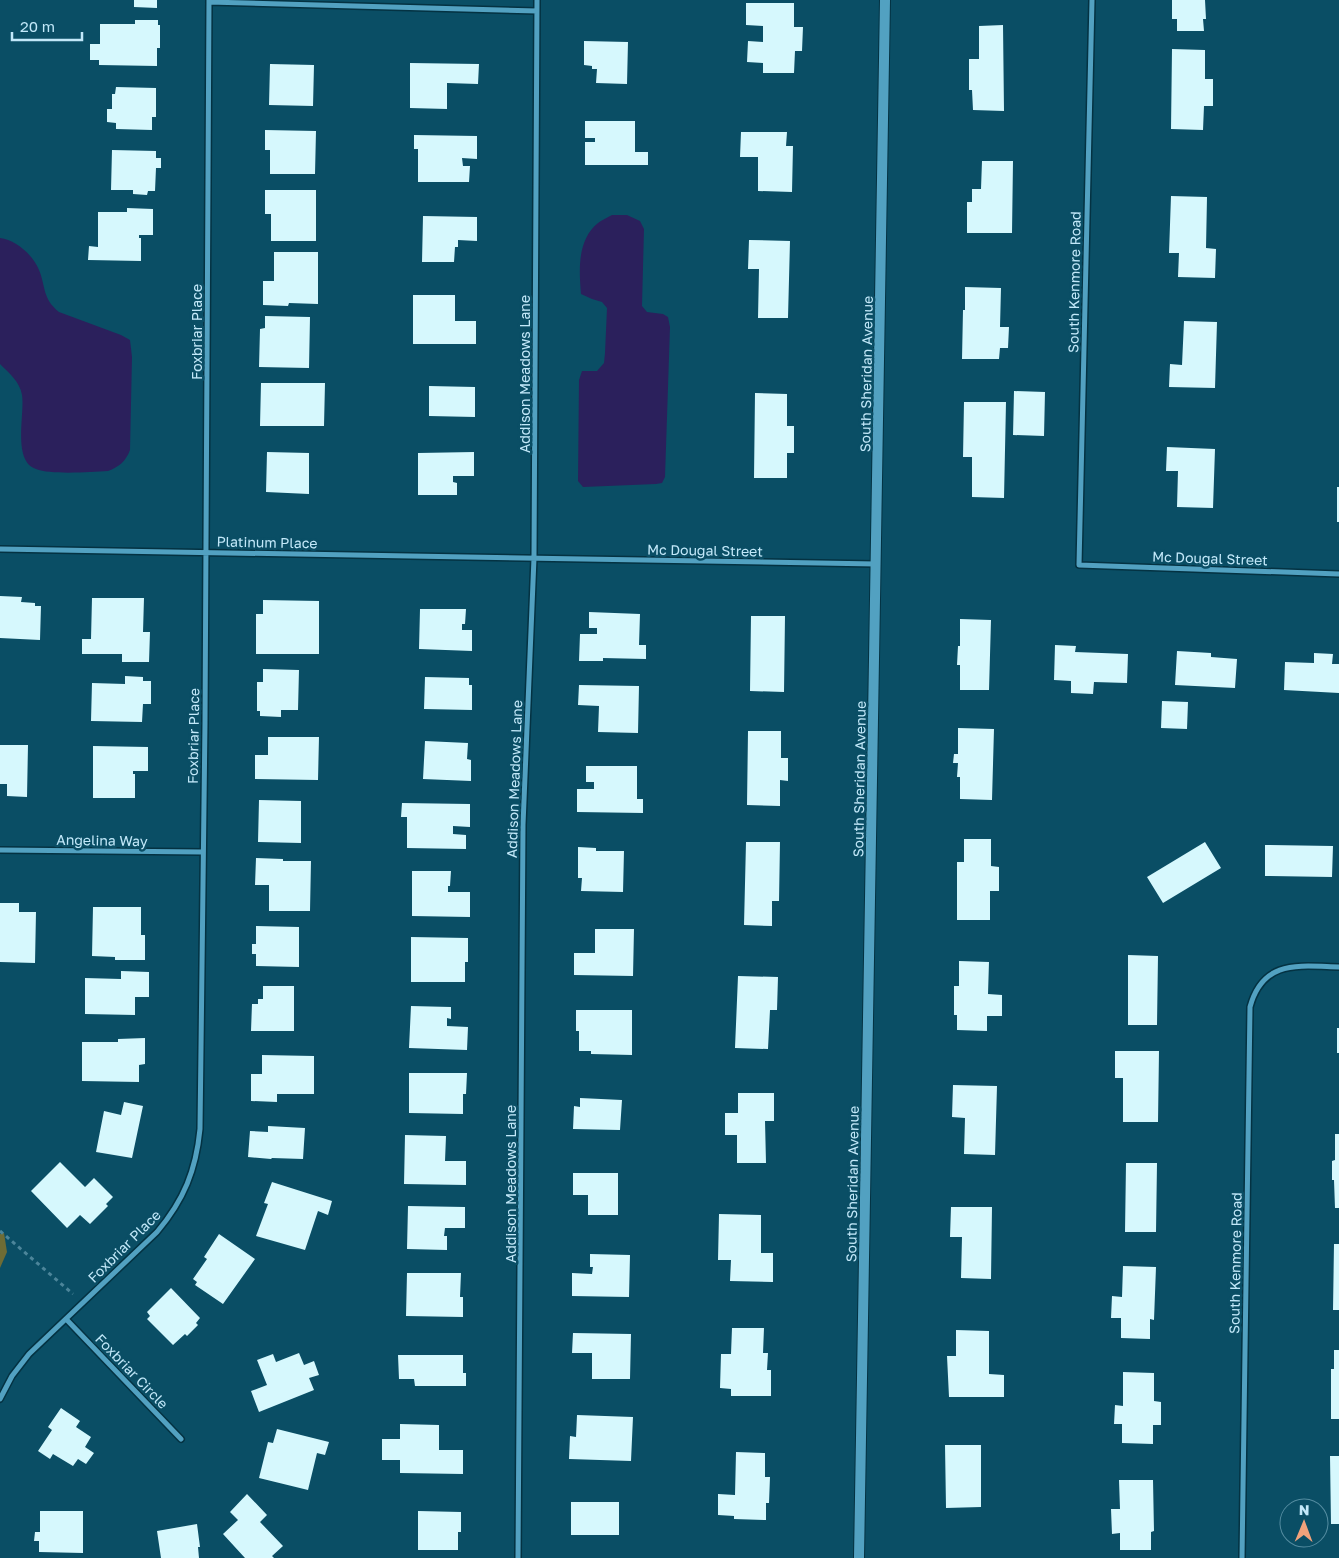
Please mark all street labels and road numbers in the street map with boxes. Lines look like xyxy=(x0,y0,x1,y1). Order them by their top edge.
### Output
street label: South Kenmore Road xyxy=(1064,211,1084,353)
street label: Foxbriar Place xyxy=(188,284,205,380)
street label: Addison Meadows Lane xyxy=(516,295,533,453)
street label: South Sheridan Avenue xyxy=(856,296,876,452)
street label: Platinum Place xyxy=(216,533,318,551)
street label: Mc Dougal Street xyxy=(647,540,763,560)
street label: Mc Dougal Street xyxy=(1152,547,1268,569)
street label: Foxbriar Place xyxy=(184,688,202,784)
street label: Addison Meadows Lane xyxy=(503,700,525,858)
street label: South Sheridan Avenue xyxy=(849,701,869,857)
street label: Angelina Way xyxy=(56,831,148,849)
street label: Addison Meadows Lane xyxy=(502,1105,519,1263)
street label: South Sheridan Avenue xyxy=(842,1106,862,1262)
street label: South Kenmore Road xyxy=(1225,1192,1245,1334)
street label: Foxbriar Place xyxy=(84,1206,164,1286)
street label: Foxbriar Circle xyxy=(92,1330,172,1412)

